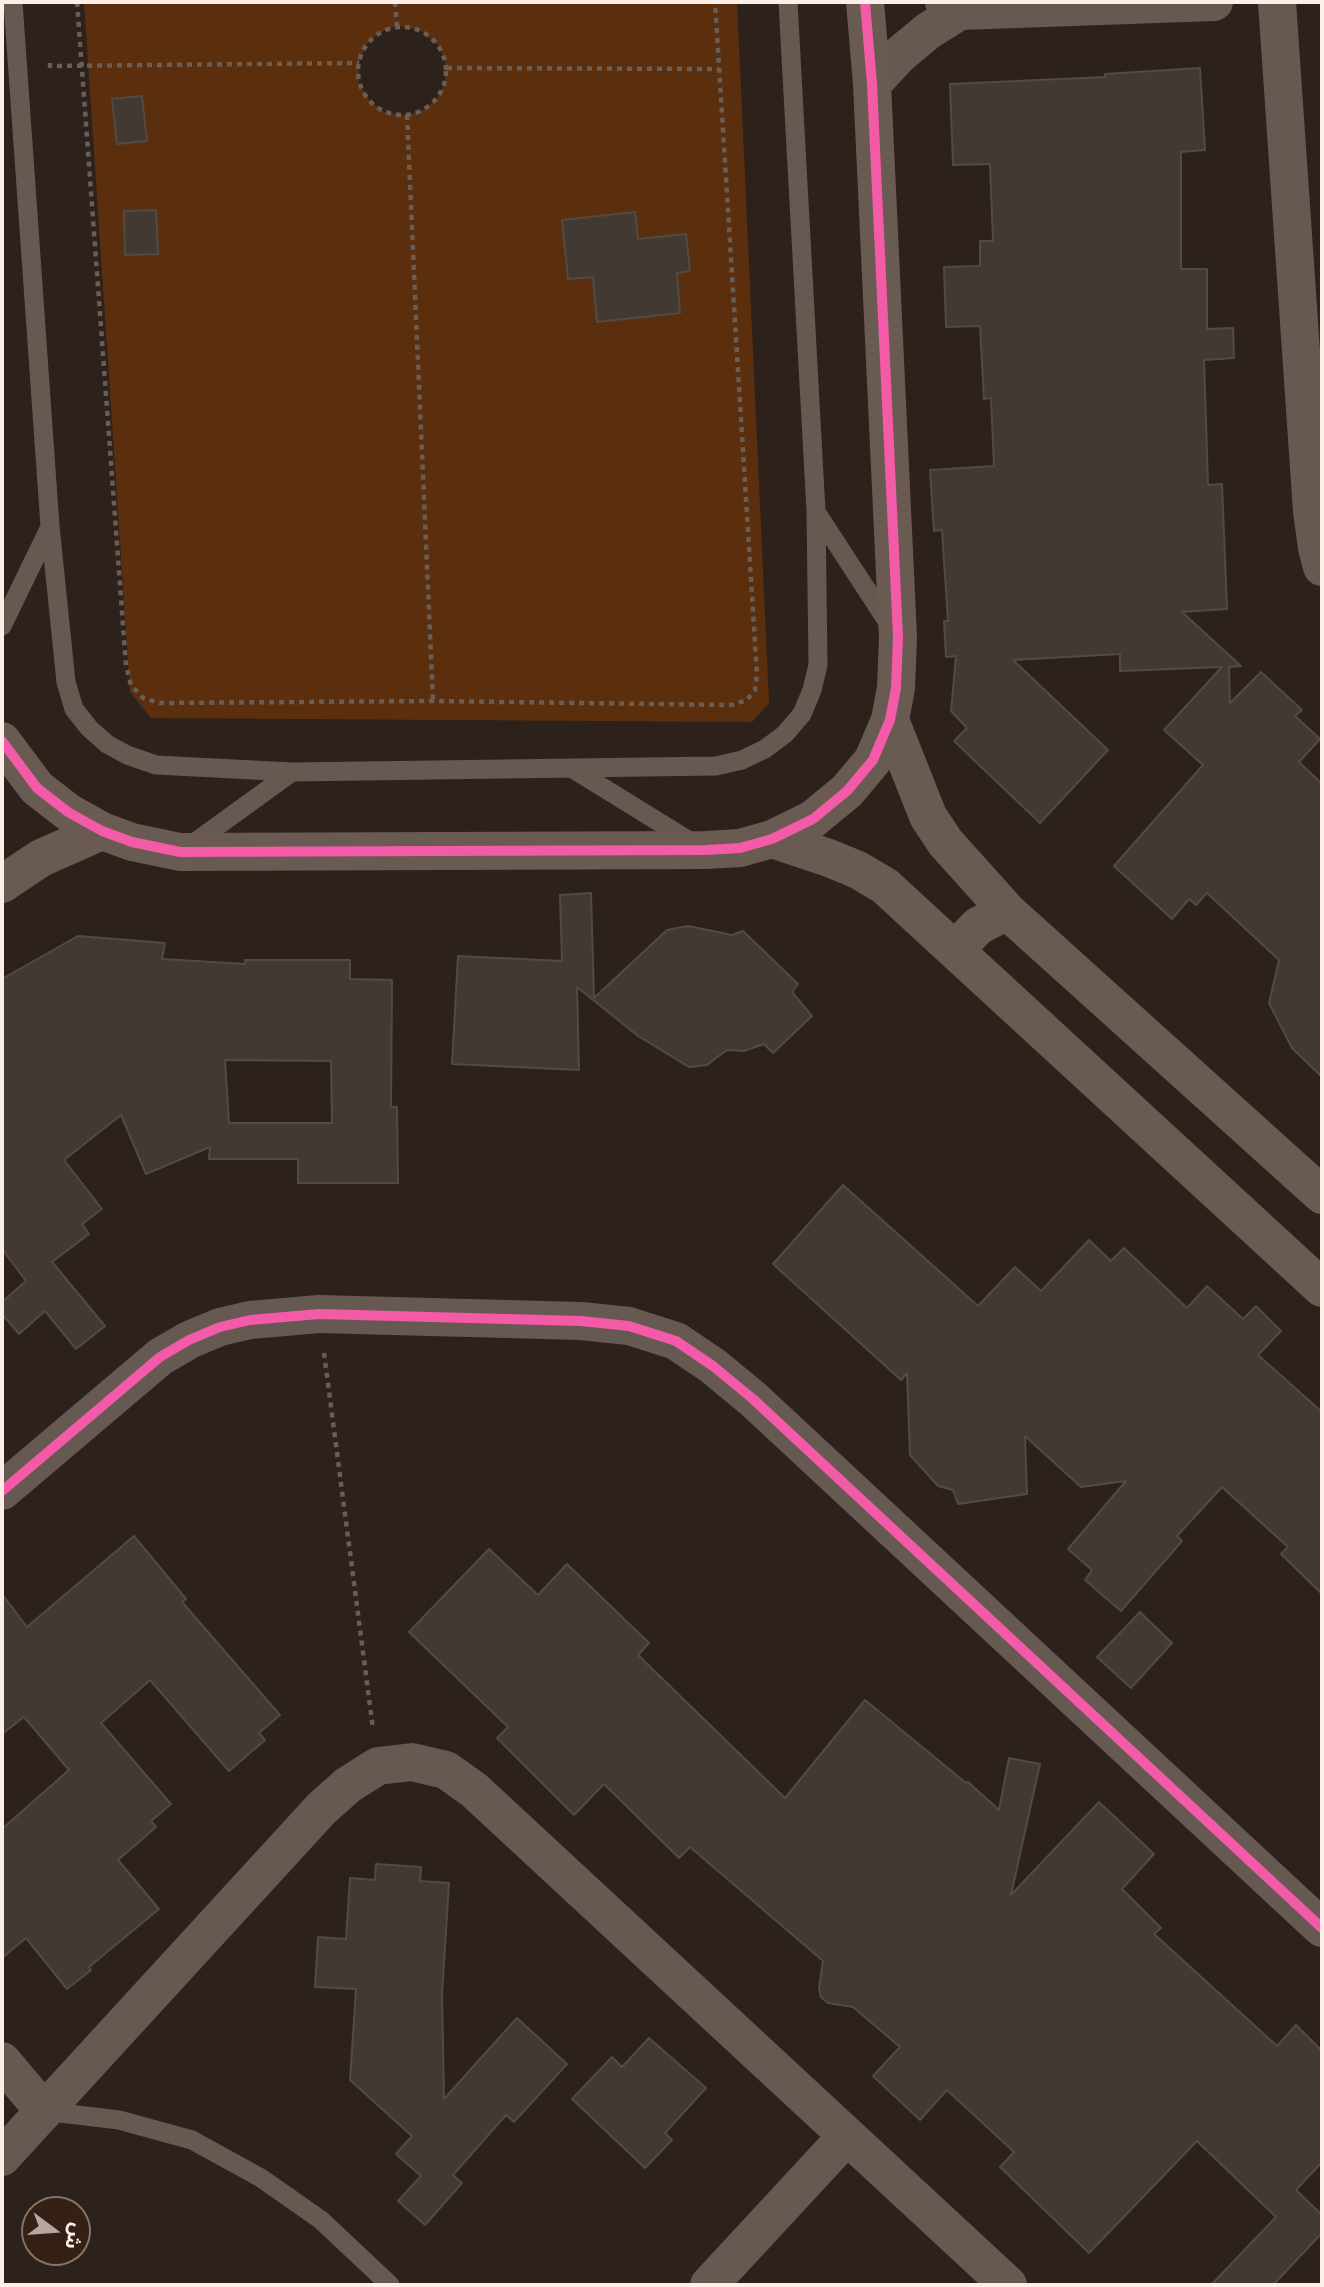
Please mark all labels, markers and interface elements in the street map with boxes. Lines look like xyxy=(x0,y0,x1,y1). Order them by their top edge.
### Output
north arrow xyxy=(21,2196,91,2266)
text: ش xyxy=(59,2220,89,2252)

